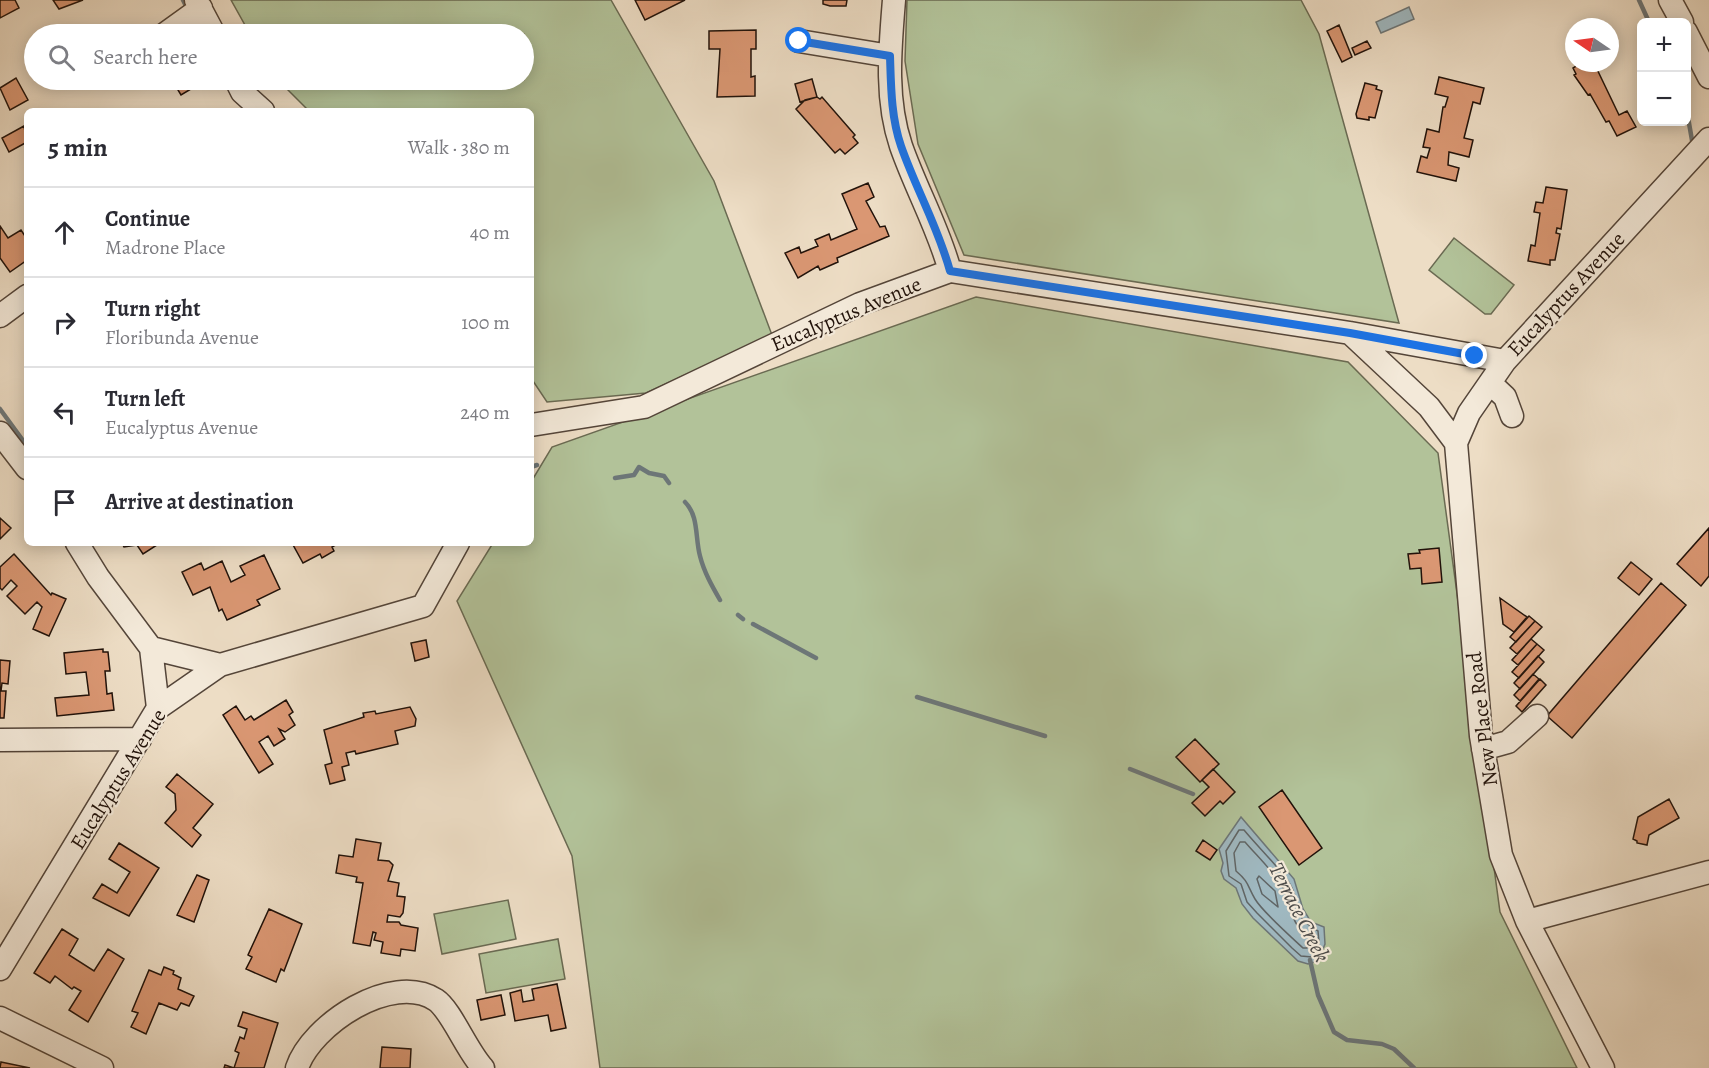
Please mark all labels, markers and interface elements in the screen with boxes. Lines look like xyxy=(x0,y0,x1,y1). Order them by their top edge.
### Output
north arrow xyxy=(1565,18,1619,72)
map controls xyxy=(1637,18,1691,126)
button: + xyxy=(1637,18,1691,72)
search box xyxy=(24,24,534,90)
route start xyxy=(785,27,811,53)
icon: search xyxy=(45,41,78,74)
text: Search here xyxy=(93,42,198,72)
button: − xyxy=(1637,72,1691,126)
text: 5 min xyxy=(48,130,108,165)
text: Walk · 380 m xyxy=(408,134,510,161)
text: Continue xyxy=(105,204,190,234)
icon: ahead xyxy=(48,216,81,249)
text: 40 m xyxy=(470,219,510,246)
street label: Eucalyptus Avenue xyxy=(1501,226,1631,362)
text: Madrone Place xyxy=(105,234,225,261)
street label: Eucalyptus Avenue xyxy=(767,270,925,358)
text: Turn right xyxy=(105,294,201,324)
icon: right xyxy=(48,306,81,339)
text: 100 m xyxy=(461,309,510,336)
text: Floribunda Avenue xyxy=(105,324,259,351)
route end xyxy=(1461,342,1487,368)
text: Turn left xyxy=(105,384,185,414)
icon: left xyxy=(48,396,81,429)
text: 240 m xyxy=(460,399,510,426)
text: Eucalyptus Avenue xyxy=(105,414,258,441)
icon: arrive xyxy=(48,486,81,519)
text: Arrive at destination xyxy=(105,487,294,517)
street label: New Place Road xyxy=(1460,649,1504,788)
street label: Eucalyptus Avenue xyxy=(64,703,172,855)
water label: Terrace Creek xyxy=(1261,858,1337,967)

